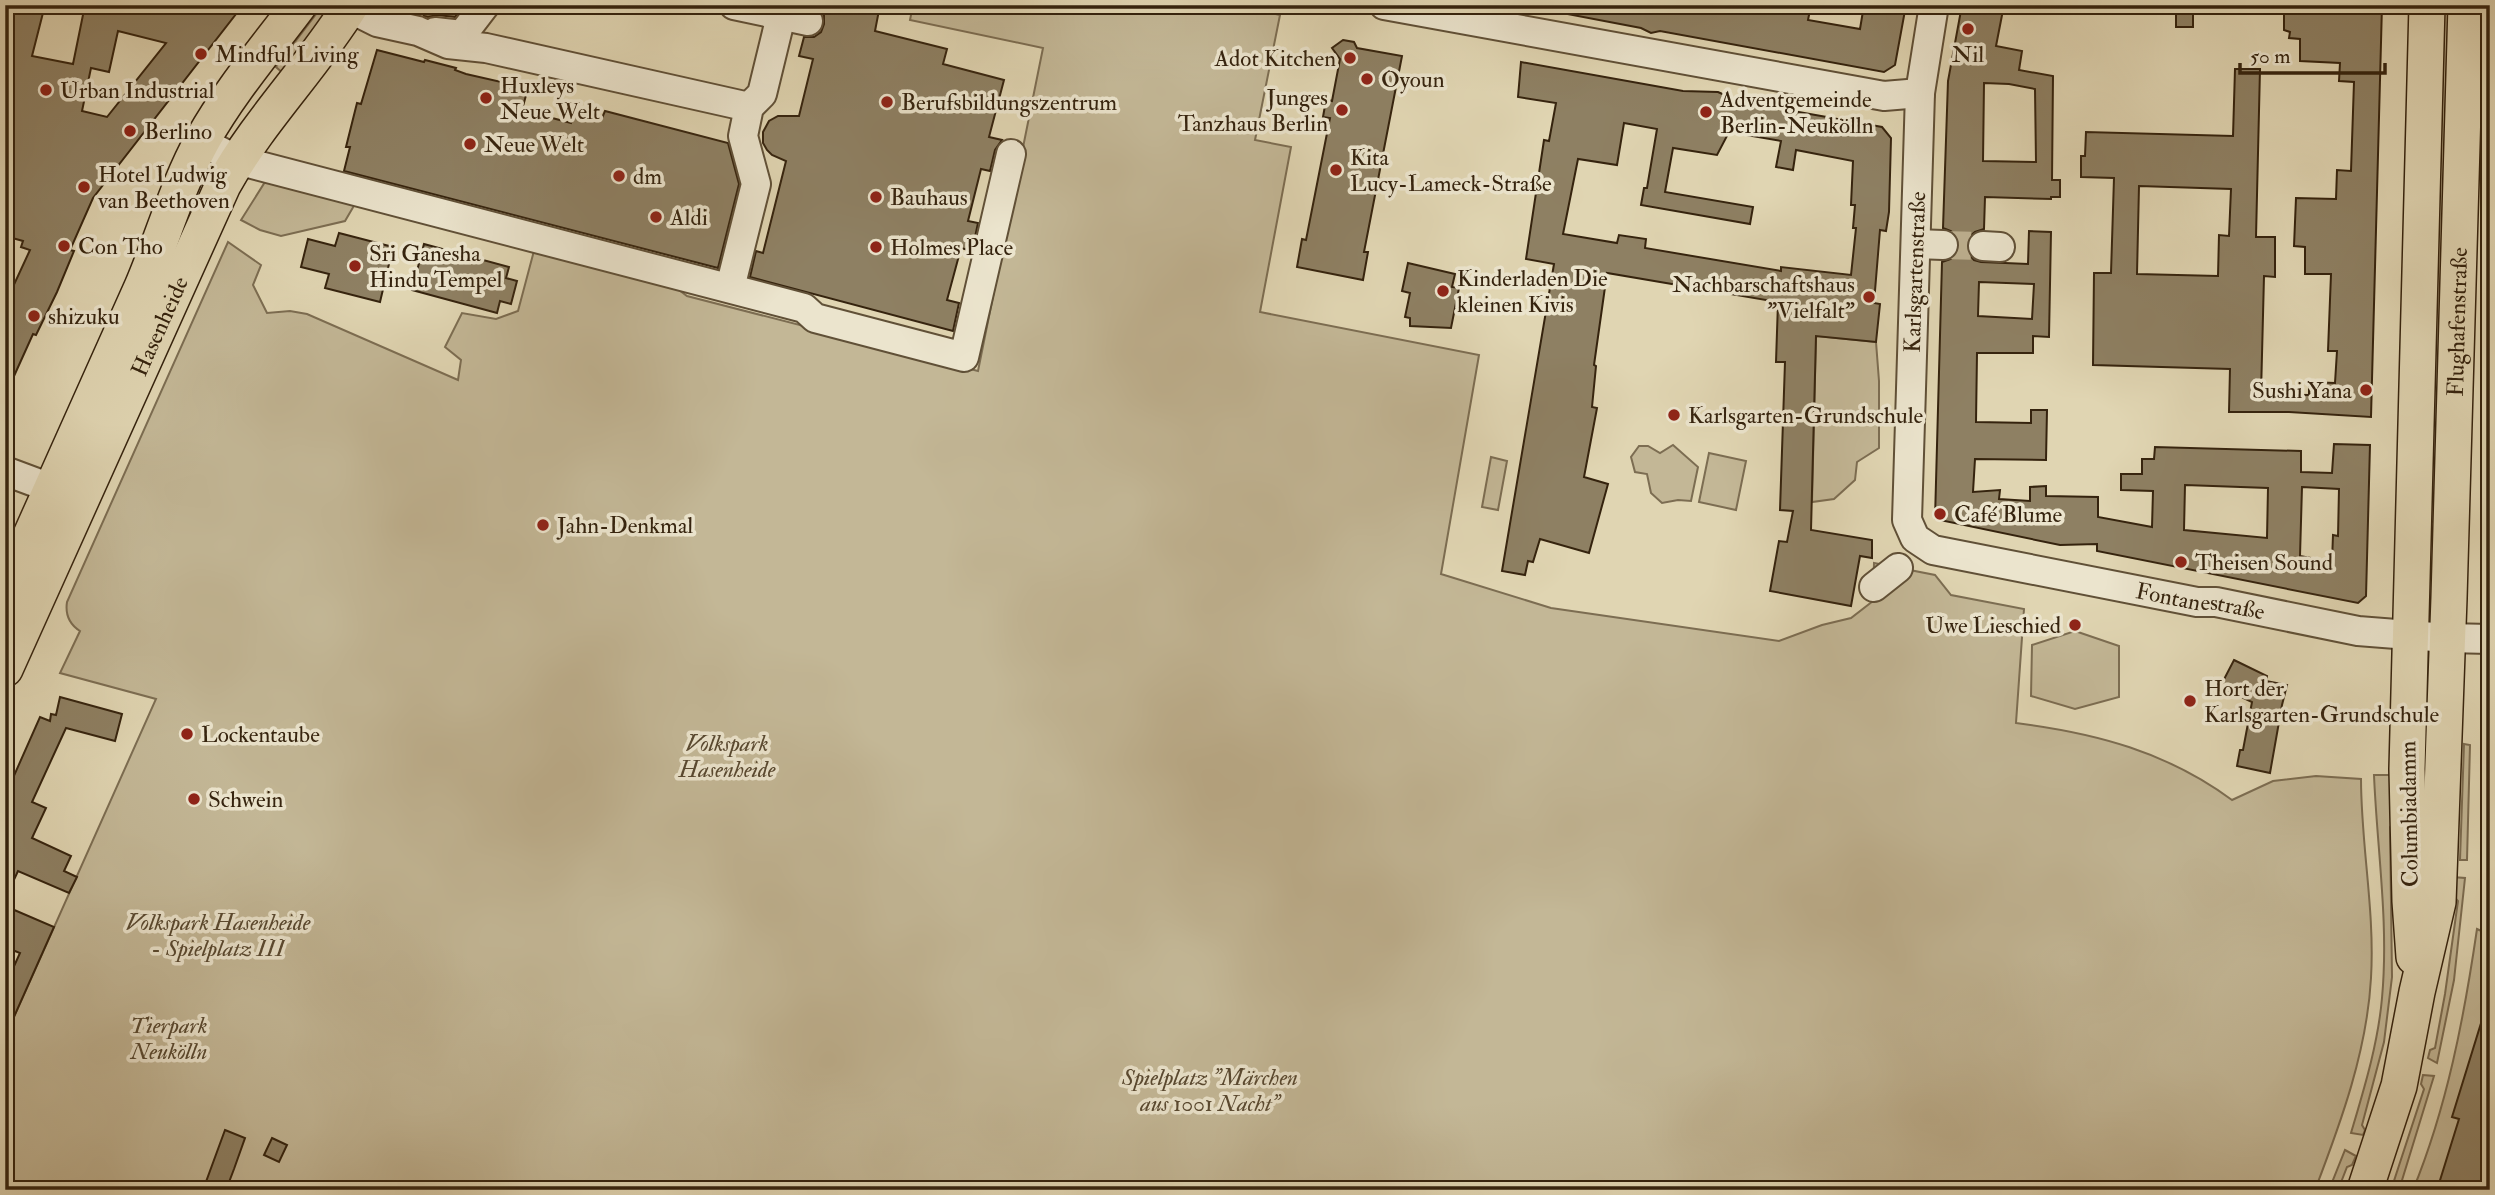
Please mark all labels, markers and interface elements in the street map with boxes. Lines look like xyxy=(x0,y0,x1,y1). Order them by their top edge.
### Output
marker: Nil xyxy=(1960,21,1976,37)
scale bar xyxy=(2240,32,2385,76)
place label: Mindful Living xyxy=(215,40,359,69)
place label: Nil xyxy=(1952,40,1984,69)
text: 50 m xyxy=(2250,43,2291,70)
place label: Adot Kitchen xyxy=(1213,44,1336,73)
marker: Mindful Living xyxy=(193,46,209,62)
marker: Adot Kitchen xyxy=(1342,50,1358,66)
place label: Oyoun xyxy=(1381,65,1445,94)
place label: Huxleys Neue Welt xyxy=(500,71,600,126)
marker: Oyoun xyxy=(1359,71,1375,87)
place label: Urban Industrial xyxy=(60,76,215,105)
marker: Urban Industrial xyxy=(38,82,54,98)
place label: Junges Tanzhaus Berlin xyxy=(1178,83,1328,138)
place label: Adventgemeinde Berlin-Neukölln xyxy=(1719,85,1874,140)
place label: Berufsbildungszentrum xyxy=(901,88,1117,117)
marker: Huxleys Neue Welt xyxy=(478,90,494,106)
marker: Berufsbildungszentrum xyxy=(879,94,895,110)
marker: Junges Tanzhaus Berlin xyxy=(1334,102,1350,118)
marker: Adventgemeinde Berlin-Neukölln xyxy=(1698,104,1714,120)
place label: Berlino xyxy=(144,117,212,146)
marker: Berlino xyxy=(122,123,138,139)
place label: Neue Welt xyxy=(484,130,584,159)
marker: Neue Welt xyxy=(462,136,478,152)
place label: Kita Lucy-Lameck-Straße xyxy=(1350,143,1552,198)
place label: Hotel Ludwig van Beethoven xyxy=(97,160,230,215)
place label: dm xyxy=(633,162,662,191)
marker: Kita Lucy-Lameck-Straße xyxy=(1328,162,1344,178)
marker: dm xyxy=(611,168,627,184)
marker: Hotel Ludwig van Beethoven xyxy=(76,179,92,195)
place label: Bauhaus xyxy=(890,183,968,212)
marker: Bauhaus xyxy=(868,189,884,205)
street label: Karlsgartenstraße xyxy=(1898,190,1932,353)
place label: Aldi xyxy=(669,203,708,232)
marker: Aldi xyxy=(648,209,664,225)
place label: Con Tho xyxy=(78,232,163,261)
place label: Holmes Place xyxy=(890,233,1014,262)
marker: Con Tho xyxy=(56,238,72,254)
place label: Sri Ganesha Hindu Tempel xyxy=(369,239,503,295)
marker: Holmes Place xyxy=(868,239,884,255)
street label: Flughafenstraße xyxy=(2440,246,2474,397)
marker: Sri Ganesha Hindu Tempel xyxy=(347,258,363,274)
place label: Kinderladen Die kleinen Kivis xyxy=(1457,264,1608,319)
place label: Nachbarschaftshaus "Vielfalt" xyxy=(1672,270,1855,325)
street label: Hasenheide xyxy=(124,271,195,381)
marker: Kinderladen Die kleinen Kivis xyxy=(1435,283,1451,299)
marker: Nachbarschaftshaus "Vielfalt" xyxy=(1861,289,1877,305)
place label: shizuku xyxy=(48,302,120,331)
marker: shizuku xyxy=(26,308,42,324)
place label: Sushi Yana xyxy=(2252,376,2353,405)
marker: Sushi Yana xyxy=(2358,382,2374,398)
place label: Karlsgarten-Grundschule xyxy=(1688,401,1923,430)
marker: Karlsgarten-Grundschule xyxy=(1666,407,1682,423)
place label: Café Blume xyxy=(1954,500,2062,529)
marker: Café Blume xyxy=(1932,506,1948,522)
place label: Jahn-Denkmal xyxy=(556,511,693,540)
marker: Jahn-Denkmal xyxy=(535,517,551,533)
place label: Theisen Sound xyxy=(2195,548,2333,577)
marker: Theisen Sound xyxy=(2173,554,2189,570)
street label: Fontanestraße xyxy=(2133,576,2268,626)
place label: Uwe Lieschied xyxy=(1925,611,2061,640)
marker: Uwe Lieschied xyxy=(2067,617,2083,633)
place label: Hort der Karlsgarten-Grundschule xyxy=(2204,674,2439,729)
marker: Hort der Karlsgarten-Grundschule xyxy=(2182,693,2198,709)
place label: Lockentaube xyxy=(201,720,320,749)
marker: Lockentaube xyxy=(179,726,195,742)
park label: Volkspark Hasenheide xyxy=(678,729,776,784)
street label: Columbiadamm xyxy=(2393,740,2425,887)
place label: Schwein xyxy=(208,785,284,814)
marker: Schwein xyxy=(186,791,202,807)
park label: Volkspark Hasenheide - Spielplatz III xyxy=(126,908,311,963)
park label: Tierpark Neukölln xyxy=(130,1011,208,1066)
park label: Spielplatz "Märchen aus 1001 Nacht" xyxy=(1121,1063,1298,1118)

